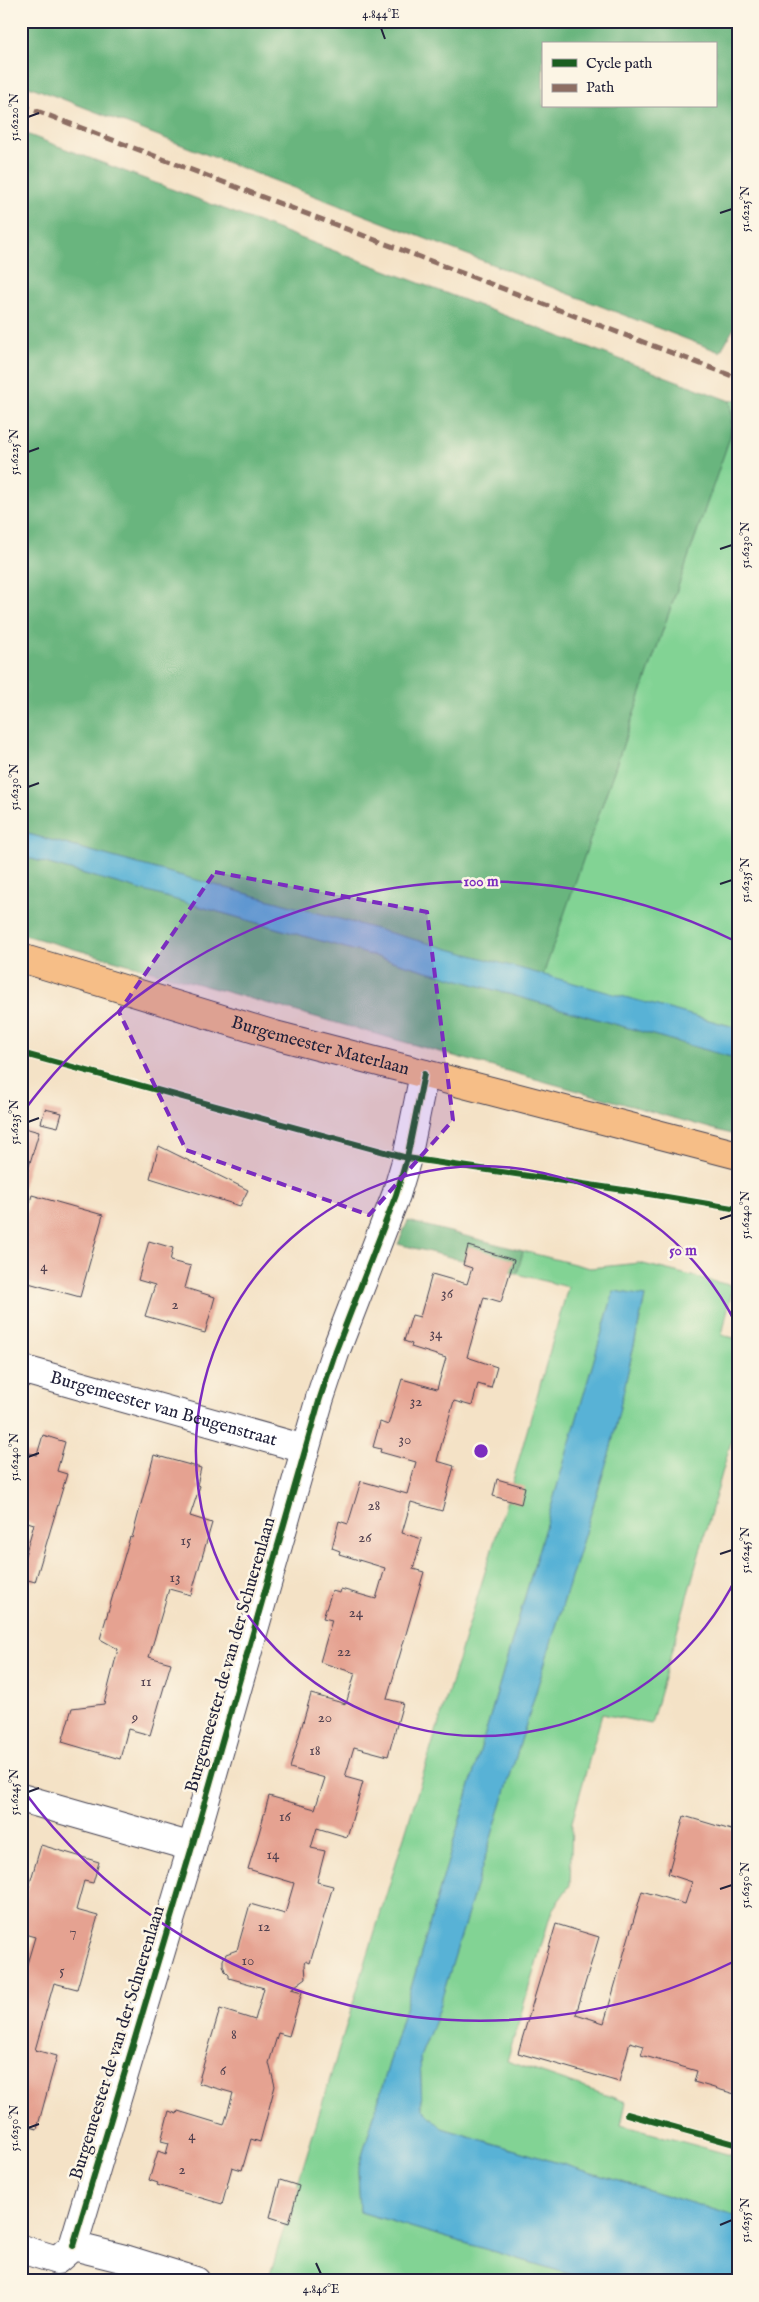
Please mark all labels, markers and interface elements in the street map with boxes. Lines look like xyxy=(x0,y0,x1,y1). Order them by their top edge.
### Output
text: 4.844°E xyxy=(362,7,400,22)
legend xyxy=(542,42,716,108)
text: Cycle path xyxy=(586,54,652,73)
text: Path xyxy=(586,78,614,97)
text: 51.6220°N xyxy=(7,92,22,141)
text: 51.6225°N xyxy=(738,185,753,232)
text: 51.6225°N xyxy=(7,428,22,475)
text: 51.6230°N xyxy=(738,521,753,568)
text: 51.6230°N xyxy=(7,763,22,810)
text: 51.6235°N xyxy=(738,857,753,903)
text: 100 m xyxy=(463,872,499,891)
street label: Burgemeester Materlaan xyxy=(228,1011,412,1081)
text: 51.6235°N xyxy=(7,1099,22,1145)
text: 51.6240°N xyxy=(738,1190,753,1239)
text: 50 m xyxy=(669,1241,697,1260)
house number: 4 xyxy=(40,1257,48,1276)
house number: 36 xyxy=(441,1284,454,1303)
house number: 2 xyxy=(171,1295,179,1314)
house number: 34 xyxy=(430,1324,443,1343)
street label: Burgemeester van Beugenstraat xyxy=(47,1366,280,1452)
house number: 32 xyxy=(410,1392,422,1411)
house number: 30 xyxy=(399,1430,411,1449)
text: 51.6240°N xyxy=(7,1432,22,1481)
centre of rings xyxy=(472,1442,490,1460)
house number: 28 xyxy=(368,1496,381,1515)
street label: Burgemeester de van der Schuerenlaan xyxy=(181,1514,282,1795)
text: 51.6245°N xyxy=(738,1526,753,1573)
house number: 26 xyxy=(358,1528,372,1547)
house number: 15 xyxy=(180,1531,192,1550)
house number: 13 xyxy=(169,1568,181,1587)
house number: 24 xyxy=(349,1603,364,1622)
house number: 22 xyxy=(337,1642,351,1661)
house number: 11 xyxy=(140,1672,152,1691)
house number: 9 xyxy=(131,1708,138,1727)
house number: 20 xyxy=(318,1708,332,1727)
house number: 18 xyxy=(309,1741,321,1760)
text: 51.6245°N xyxy=(7,1768,22,1815)
house number: 16 xyxy=(279,1807,292,1826)
house number: 14 xyxy=(267,1845,280,1864)
text: 51.6250°N xyxy=(738,1861,753,1908)
street label: Burgemeester de van der Schuerenlaan xyxy=(65,1903,171,2183)
house number: 12 xyxy=(258,1917,270,1936)
house number: 7 xyxy=(69,1922,77,1941)
house number: 10 xyxy=(242,1951,254,1970)
house number: 5 xyxy=(59,1961,65,1980)
house number: 8 xyxy=(231,2025,237,2044)
house number: 6 xyxy=(220,2061,227,2080)
text: 51.6250°N xyxy=(7,2104,22,2151)
house number: 4 xyxy=(188,2126,196,2145)
house number: 2 xyxy=(178,2160,186,2179)
text: 51.6255°N xyxy=(738,2197,753,2242)
text: 4.846°E xyxy=(303,2282,339,2297)

